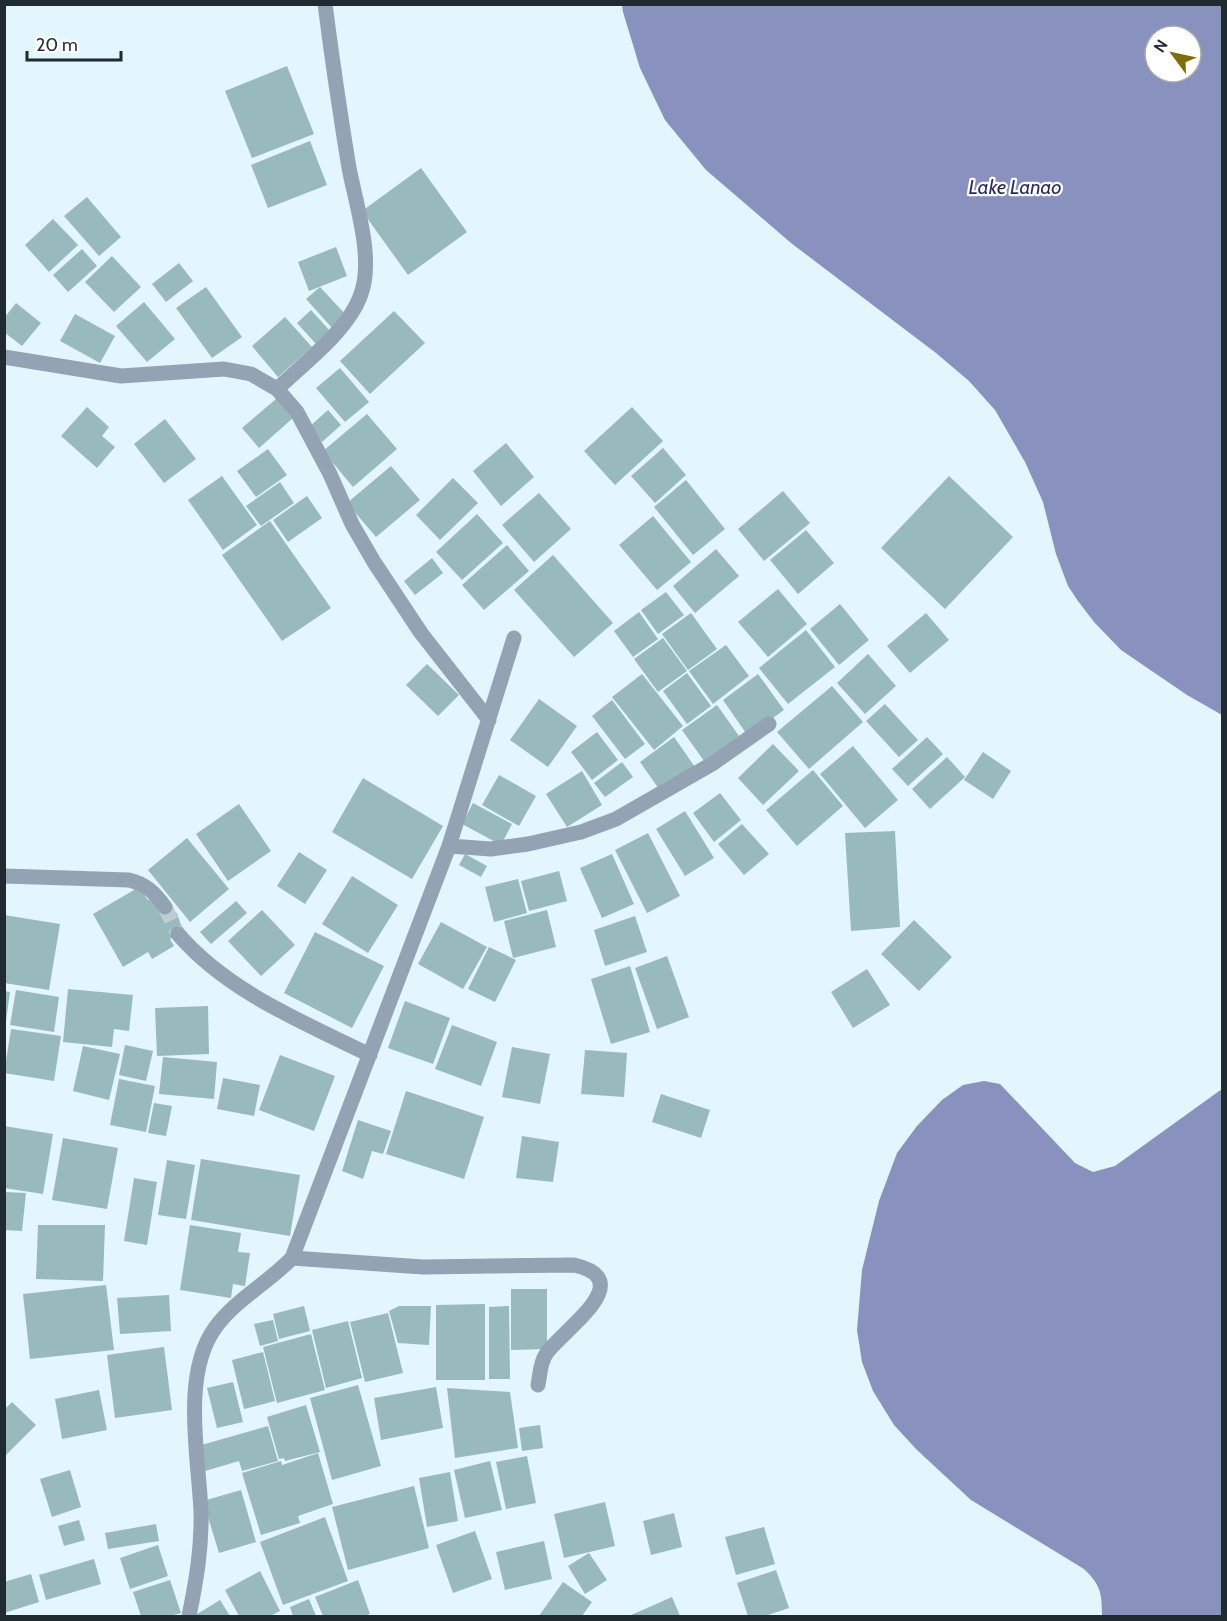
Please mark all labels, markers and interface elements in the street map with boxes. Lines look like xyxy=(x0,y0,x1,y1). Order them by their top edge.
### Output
scale bar xyxy=(27,24,122,62)
north arrow xyxy=(1143,24,1203,84)
text: 20 m xyxy=(36,34,78,56)
text: N xyxy=(1150,36,1172,56)
water label: Lake Lanao xyxy=(969,175,1062,199)

